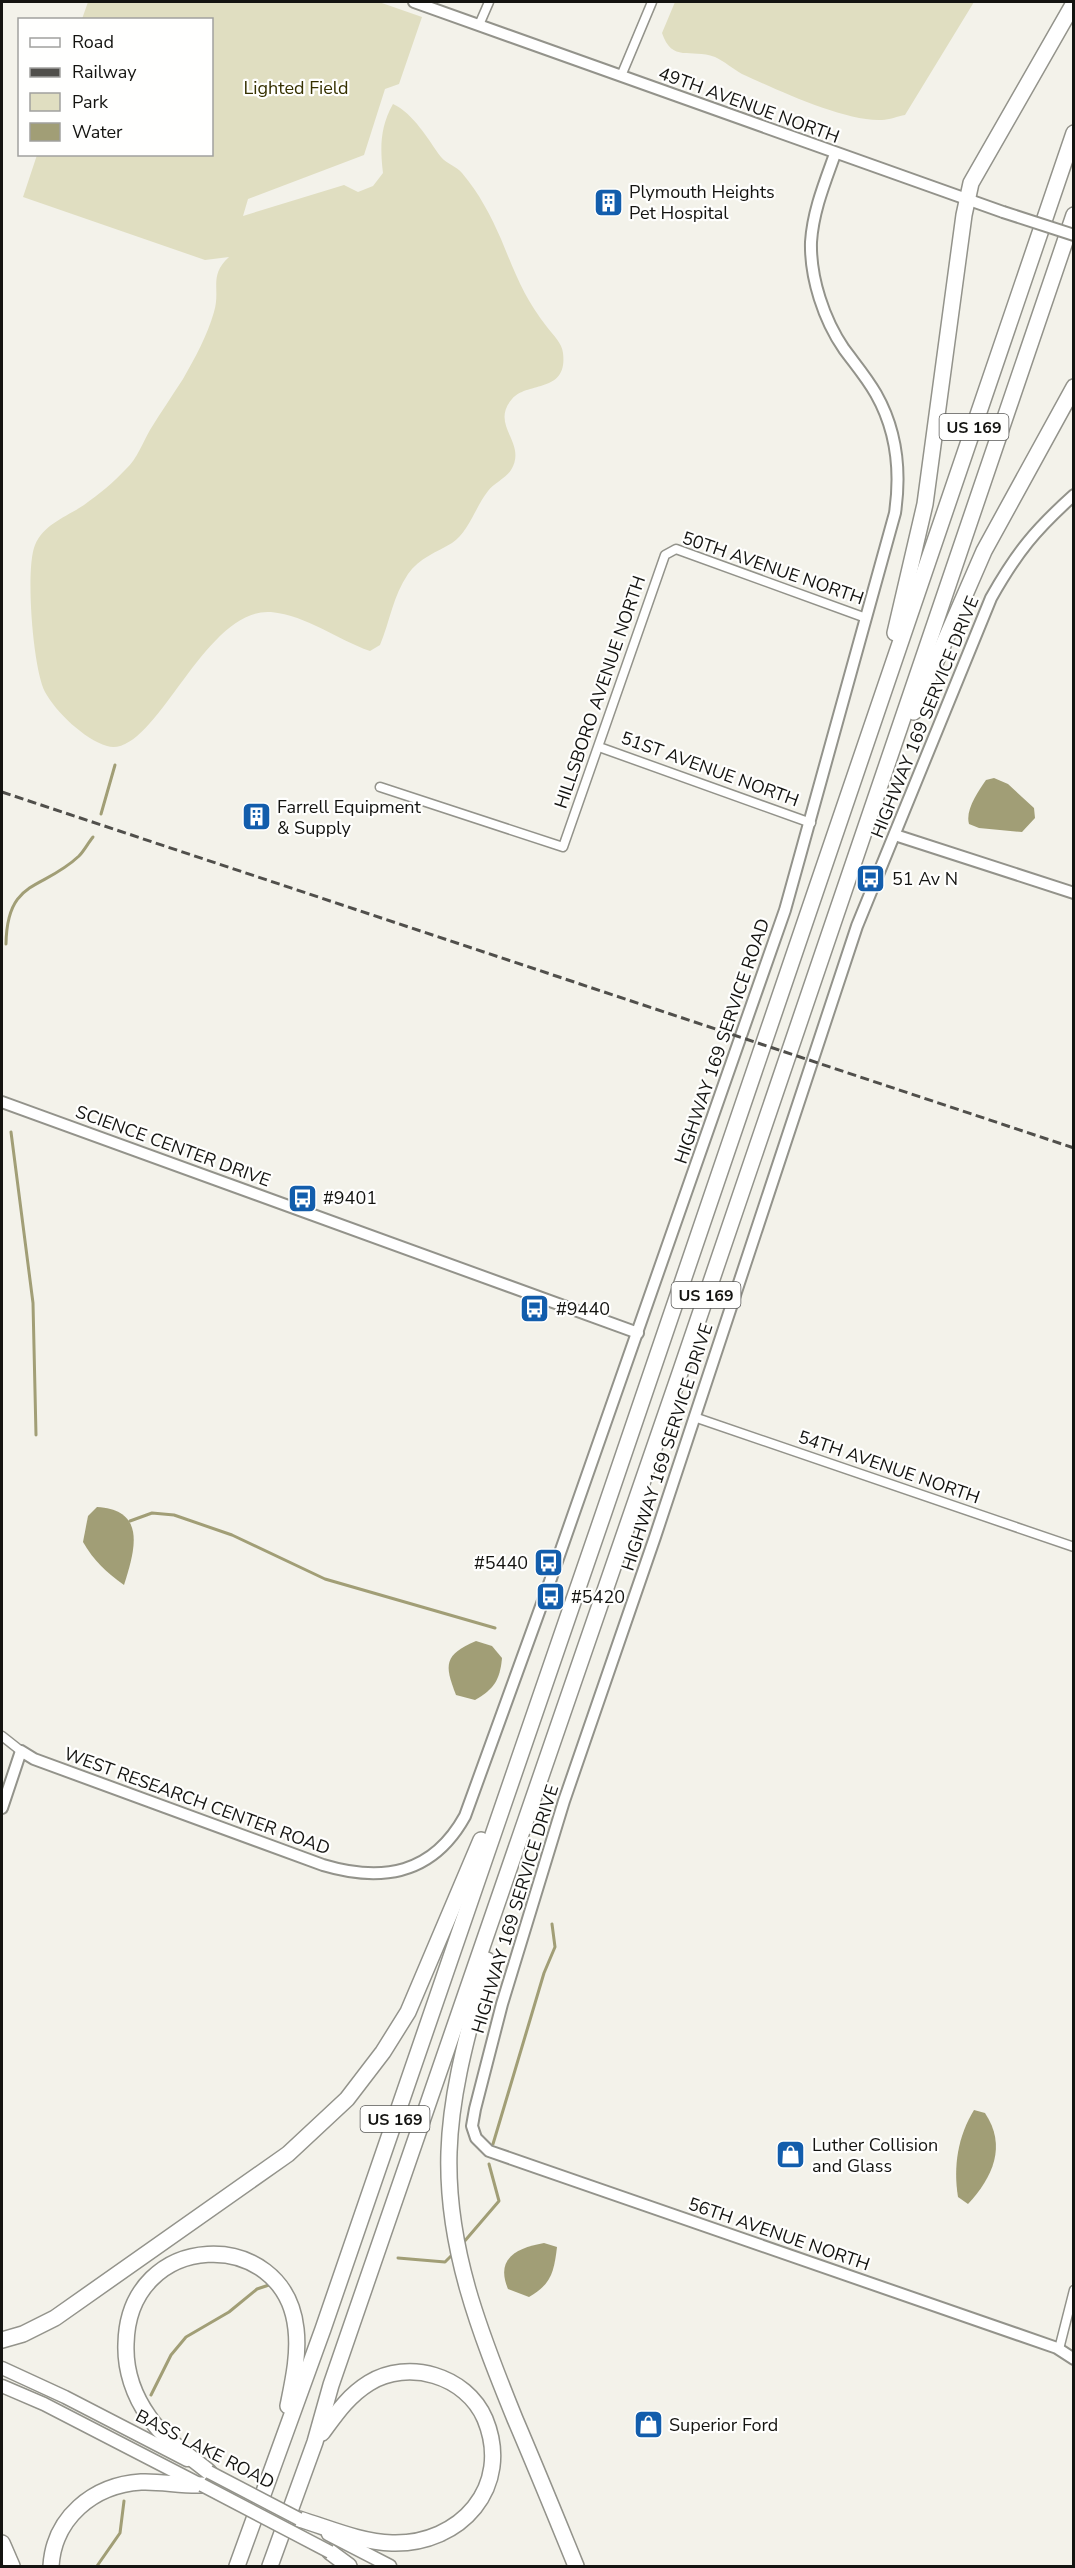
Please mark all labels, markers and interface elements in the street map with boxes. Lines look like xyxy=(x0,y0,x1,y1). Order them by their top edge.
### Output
legend xyxy=(18,18,213,156)
text: Road xyxy=(72,30,114,54)
text: Railway xyxy=(72,60,137,84)
street label: 49TH AVENUE NORTH xyxy=(655,61,843,149)
park label: Lighted Field xyxy=(244,76,348,100)
text: Park xyxy=(72,90,109,114)
text: Water xyxy=(72,120,123,144)
place label: Plymouth Heights Pet Hospital xyxy=(629,180,775,225)
building icon: Plymouth Heights Pet Hospital xyxy=(592,186,624,218)
road number: US 169 xyxy=(940,414,1008,440)
street label: 50TH AVENUE NORTH xyxy=(679,526,867,610)
street label: HILLSBORO AVENUE NORTH xyxy=(549,572,651,812)
street label: HIGHWAY 169 SERVICE DRIVE xyxy=(865,593,985,841)
street label: 51ST AVENUE NORTH xyxy=(618,726,802,812)
place label: Farrell Equipment & Supply xyxy=(277,795,422,840)
building icon: Farrell Equipment & Supply xyxy=(240,801,272,833)
bus stop icon: 51 Av N xyxy=(855,863,887,895)
place label: 51 Av N xyxy=(892,867,958,891)
street label: HIGHWAY 169 SERVICE ROAD xyxy=(669,915,775,1167)
street label: SCIENCE CENTER DRIVE xyxy=(72,1100,274,1192)
bus stop icon: #9401 xyxy=(286,1182,318,1214)
place label: #9401 xyxy=(323,1186,377,1210)
road number: US 169 xyxy=(672,1282,740,1308)
bus stop icon: #9440 xyxy=(519,1293,551,1325)
place label: #9440 xyxy=(556,1297,610,1321)
street label: HIGHWAY 169 SERVICE DRIVE xyxy=(616,1320,718,1574)
street label: 54TH AVENUE NORTH xyxy=(795,1425,983,1509)
bus stop icon: #5440 xyxy=(533,1547,565,1579)
place label: #5440 xyxy=(474,1551,528,1575)
bus stop icon: #5420 xyxy=(534,1581,566,1613)
place label: #5420 xyxy=(571,1585,625,1609)
street label: WEST RESEARCH CENTER ROAD xyxy=(61,1742,333,1860)
street label: HIGHWAY 169 SERVICE DRIVE xyxy=(466,1782,564,2036)
road number: US 169 xyxy=(360,2106,430,2132)
place label: Luther Collision and Glass xyxy=(812,2133,938,2178)
shop icon: Luther Collision and Glass xyxy=(775,2139,807,2171)
street label: 56TH AVENUE NORTH xyxy=(685,2192,873,2276)
street label: BASS LAKE ROAD xyxy=(132,2404,278,2494)
shop icon: Superior Ford xyxy=(632,2409,664,2441)
place label: Superior Ford xyxy=(669,2413,778,2437)

